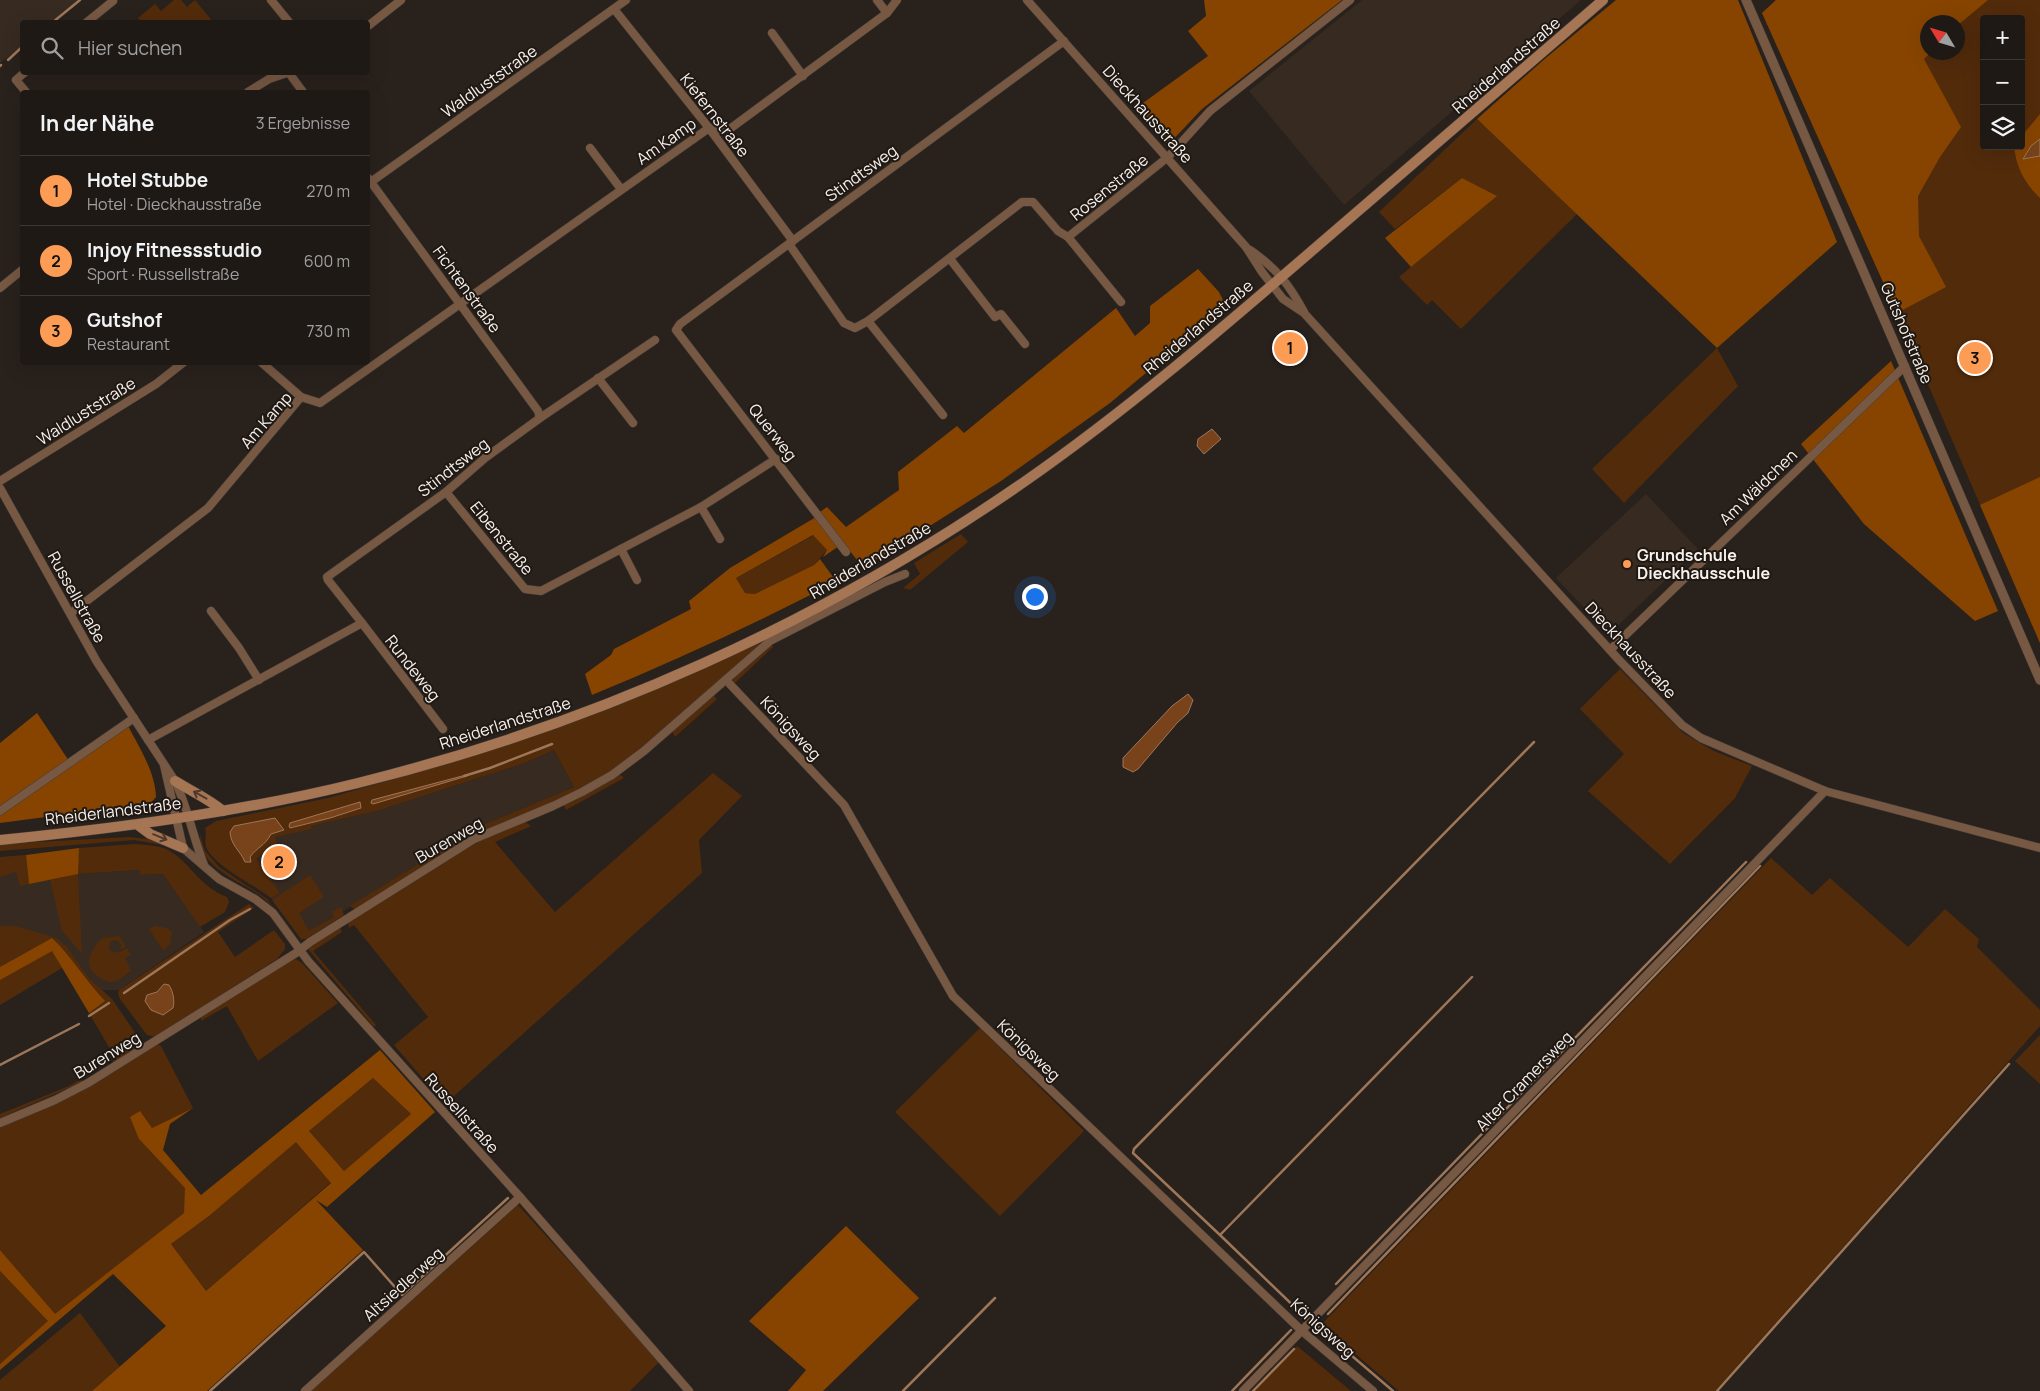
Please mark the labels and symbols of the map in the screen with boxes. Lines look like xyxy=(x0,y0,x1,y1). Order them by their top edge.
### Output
street label: Rheiderlandstraße xyxy=(1447,12,1565,118)
north arrow xyxy=(1920,15,1965,60)
street label: Waldluststraße xyxy=(437,40,541,122)
street label: Dieckhausstraße xyxy=(1098,60,1198,168)
street label: Kiefernstraße xyxy=(675,69,755,161)
street label: Am Kamp xyxy=(632,112,700,170)
street label: Stindtsweg xyxy=(820,139,902,207)
street label: Rosenstraße xyxy=(1065,149,1153,225)
street label: Fichtenstraße xyxy=(428,241,506,337)
street label: Rheiderlandstraße xyxy=(1138,275,1258,379)
street label: Gutshofstraße xyxy=(1876,279,1938,387)
pin: 1 xyxy=(1274,329,1306,367)
pin: 3 xyxy=(1959,339,1991,377)
street label: Waldluststraße xyxy=(32,372,140,450)
street label: Am Kamp xyxy=(235,387,297,453)
street label: Querweg xyxy=(744,399,802,465)
street label: Stindtsweg xyxy=(413,432,493,502)
street label: Am Wäldchen xyxy=(1714,444,1802,530)
street label: Eibenstraße xyxy=(465,496,539,580)
street label: Rheiderlandstraße xyxy=(805,516,935,604)
place label: Grundschule Dieckhausschule xyxy=(1637,544,1770,584)
street label: Russellstraße xyxy=(43,547,111,647)
marker: Grundschule Dieckhausschule xyxy=(1621,558,1633,570)
your location xyxy=(1022,584,1048,610)
street label: Dieckhausstraße xyxy=(1580,597,1682,703)
street label: Rundeweg xyxy=(380,630,446,706)
street label: Rheiderlandstraße xyxy=(436,691,574,755)
street label: Königsweg xyxy=(756,691,826,765)
one-way arrow xyxy=(193,790,207,800)
street label: Rheiderlandstraße xyxy=(44,792,182,830)
street label: Burenweg xyxy=(411,812,487,868)
one-way arrow xyxy=(152,833,167,843)
pin: 2 xyxy=(263,843,295,881)
street label: Königsweg xyxy=(993,1014,1065,1086)
street label: Burenweg xyxy=(69,1026,145,1084)
street label: Alter Cramersweg xyxy=(1471,1026,1577,1136)
street label: Russellstraße xyxy=(420,1068,504,1158)
street label: Altsiedlerweg xyxy=(358,1242,448,1326)
street label: Königsweg xyxy=(1286,1293,1360,1363)

